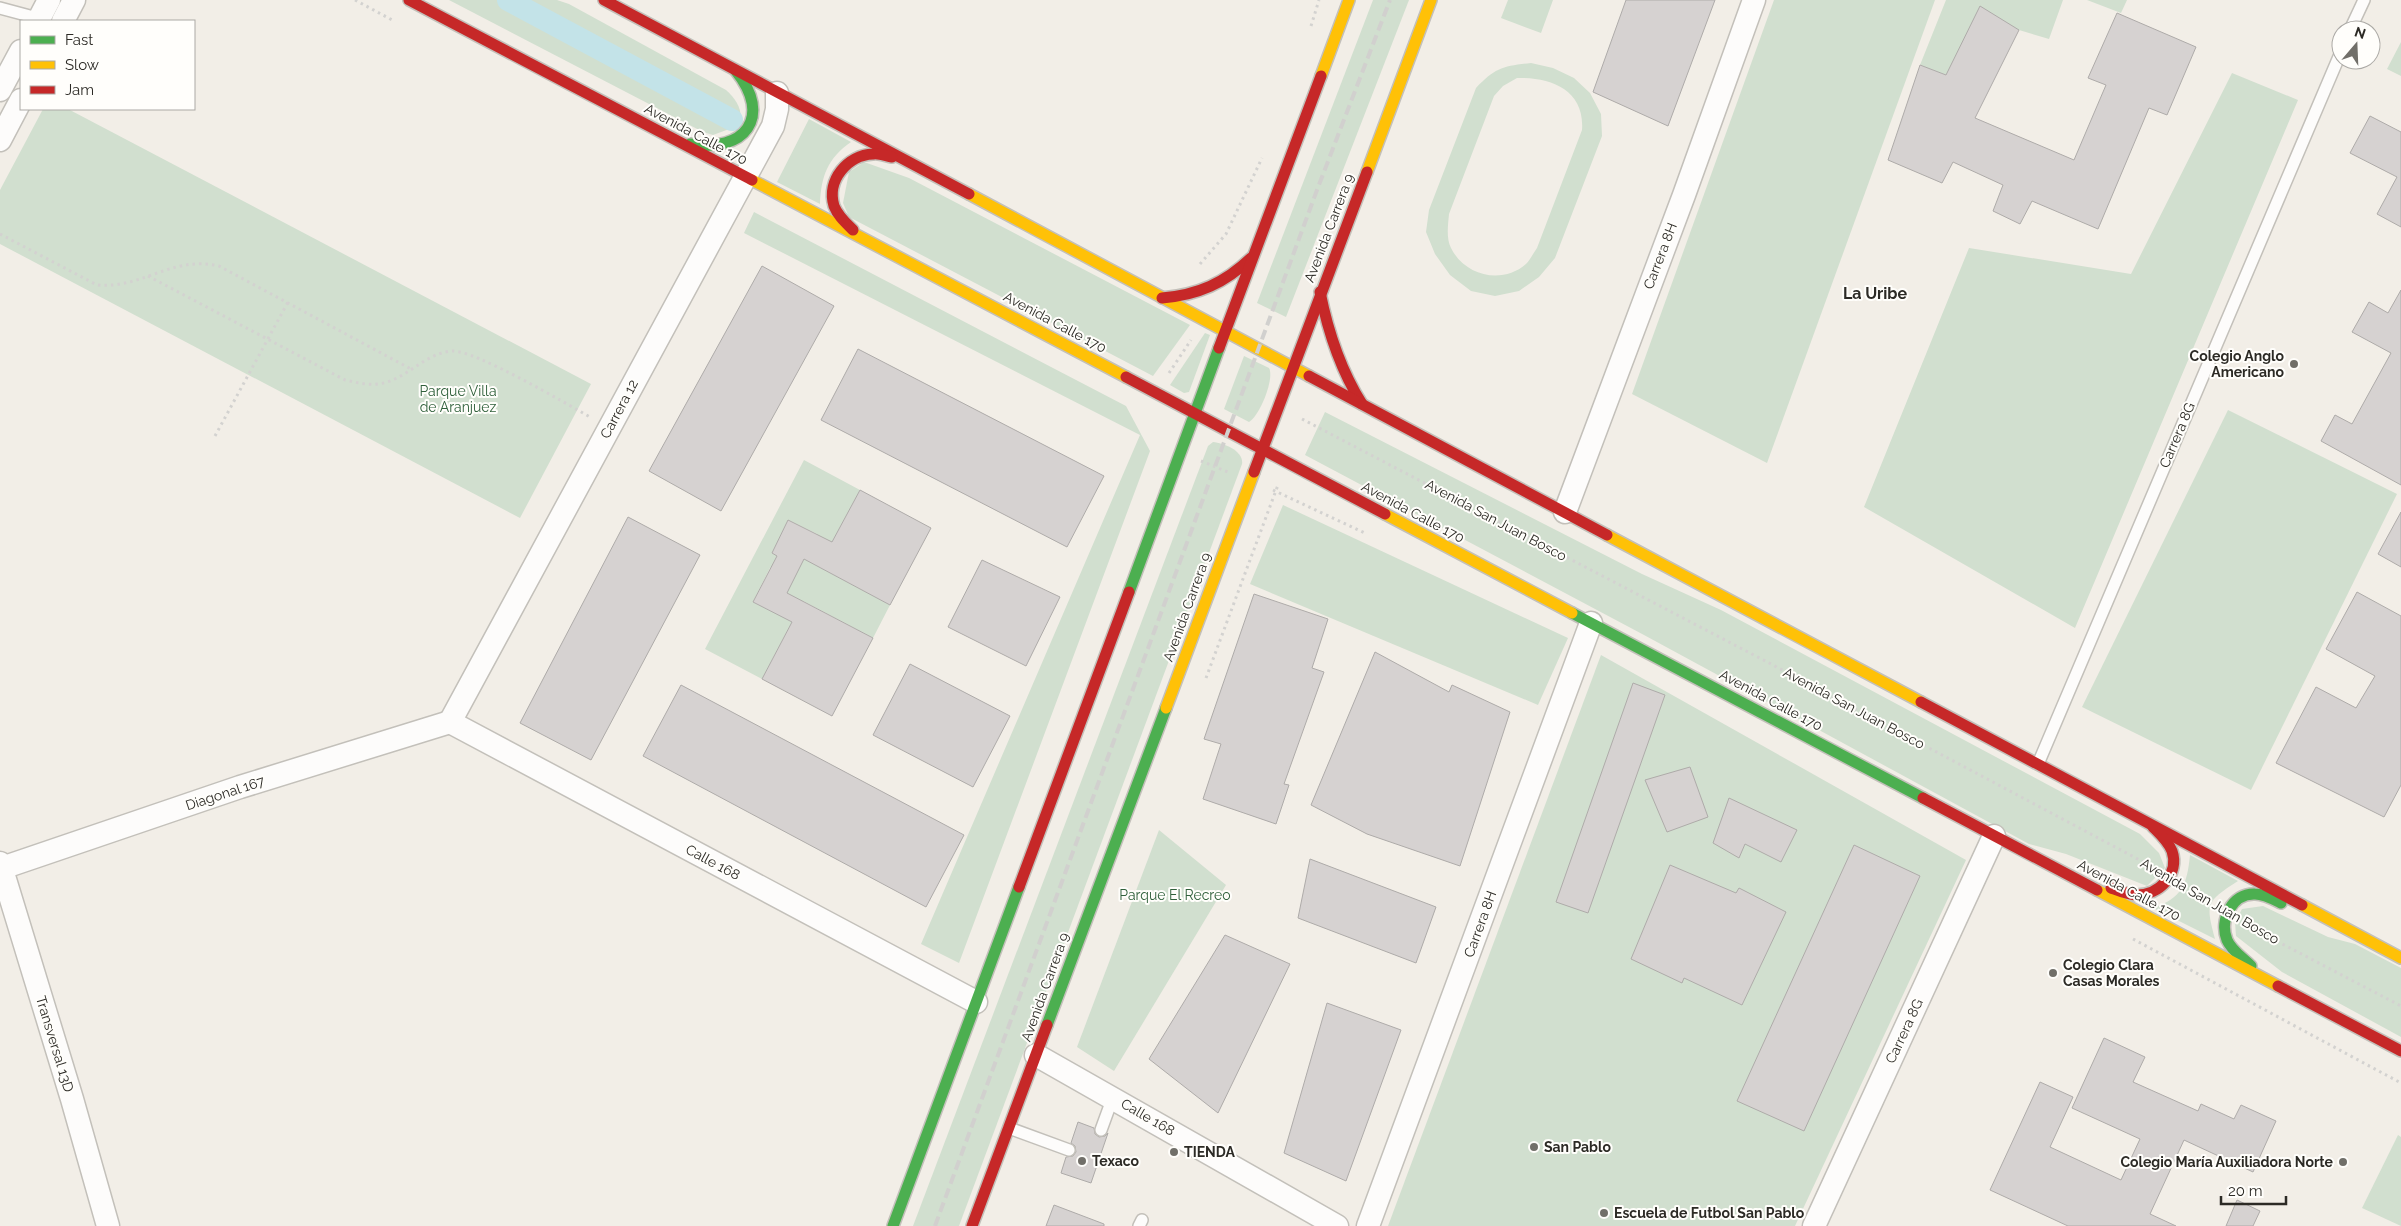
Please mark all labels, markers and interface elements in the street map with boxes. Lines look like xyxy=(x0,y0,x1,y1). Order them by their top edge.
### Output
legend xyxy=(20,20,195,110)
north arrow xyxy=(2331,20,2381,70)
text: N xyxy=(2353,23,2368,42)
text: Fast xyxy=(65,31,93,49)
text: Slow xyxy=(65,56,99,74)
text: Jam xyxy=(65,81,94,99)
street label: Avenida Calle 170 xyxy=(642,100,750,168)
street label: Avenida Carrera 9 xyxy=(1301,171,1357,285)
street label: Carrera 8H xyxy=(1640,221,1680,291)
district label: La Uribe xyxy=(1843,284,1908,303)
street label: Avenida Calle 170 xyxy=(1001,288,1109,356)
place label: Colegio Anglo Americano xyxy=(2190,348,2285,380)
marker: Colegio Anglo Americano xyxy=(2288,358,2300,370)
street label: Carrera 12 xyxy=(597,377,641,441)
park label: Parque Villa de Aranjuez xyxy=(419,383,497,415)
street label: Carrera 8G xyxy=(2156,400,2198,470)
street label: Avenida San Juan Bosco xyxy=(1423,476,1569,564)
street label: Avenida Calle 170 xyxy=(1359,478,1467,546)
street label: Avenida Carrera 9 xyxy=(1160,550,1214,664)
street label: Avenida San Juan Bosco xyxy=(1781,664,1927,752)
street label: Avenida Calle 170 xyxy=(1717,666,1825,734)
street label: Diagonal 167 xyxy=(183,773,267,813)
street label: Calle 168 xyxy=(683,841,743,883)
street label: Avenida San Juan Bosco xyxy=(2138,855,2282,947)
street label: Avenida Calle 170 xyxy=(2075,856,2183,924)
park label: Parque El Recreo xyxy=(1119,887,1231,903)
street label: Carrera 8H xyxy=(1461,888,1499,960)
street label: Avenida Carrera 9 xyxy=(1018,930,1072,1044)
place label: Colegio Clara Casas Morales xyxy=(2063,957,2160,989)
marker: Colegio Clara Casas Morales xyxy=(2047,967,2059,979)
street label: Transversal 13D xyxy=(33,994,77,1094)
street label: Carrera 8G xyxy=(1882,996,1926,1066)
street label: Calle 168 xyxy=(1118,1095,1178,1139)
place label: San Pablo xyxy=(1544,1139,1611,1155)
marker: San Pablo xyxy=(1528,1141,1540,1153)
place label: TIENDA xyxy=(1184,1144,1235,1160)
marker: TIENDA xyxy=(1168,1146,1180,1158)
place label: Texaco xyxy=(1092,1153,1140,1169)
place label: Colegio María Auxiliadora Norte xyxy=(2120,1154,2334,1170)
marker: Texaco xyxy=(1076,1155,1088,1167)
marker: Colegio María Auxiliadora Norte xyxy=(2337,1156,2349,1168)
scale bar xyxy=(2221,1174,2286,1206)
text: 20 m xyxy=(2228,1182,2263,1200)
place label: Escuela de Futbol San Pablo xyxy=(1614,1205,1805,1221)
marker: Escuela de Futbol San Pablo xyxy=(1598,1207,1610,1219)

